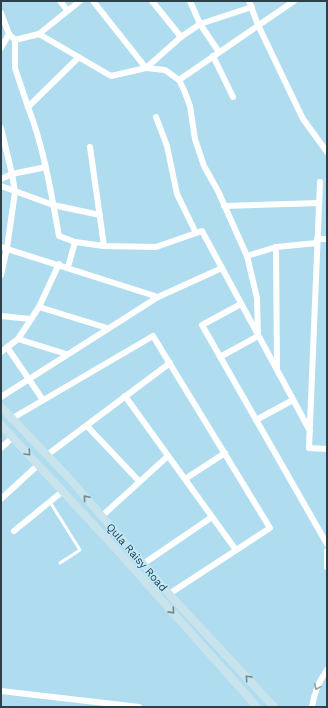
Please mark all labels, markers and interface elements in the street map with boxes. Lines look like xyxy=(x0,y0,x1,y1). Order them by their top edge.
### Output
one-way arrow xyxy=(23,448,31,456)
one-way arrow xyxy=(84,495,91,503)
street label: Qula Raisy Road xyxy=(103,521,170,594)
one-way arrow xyxy=(167,607,174,614)
one-way arrow xyxy=(246,676,253,683)
one-way arrow xyxy=(314,683,322,691)

